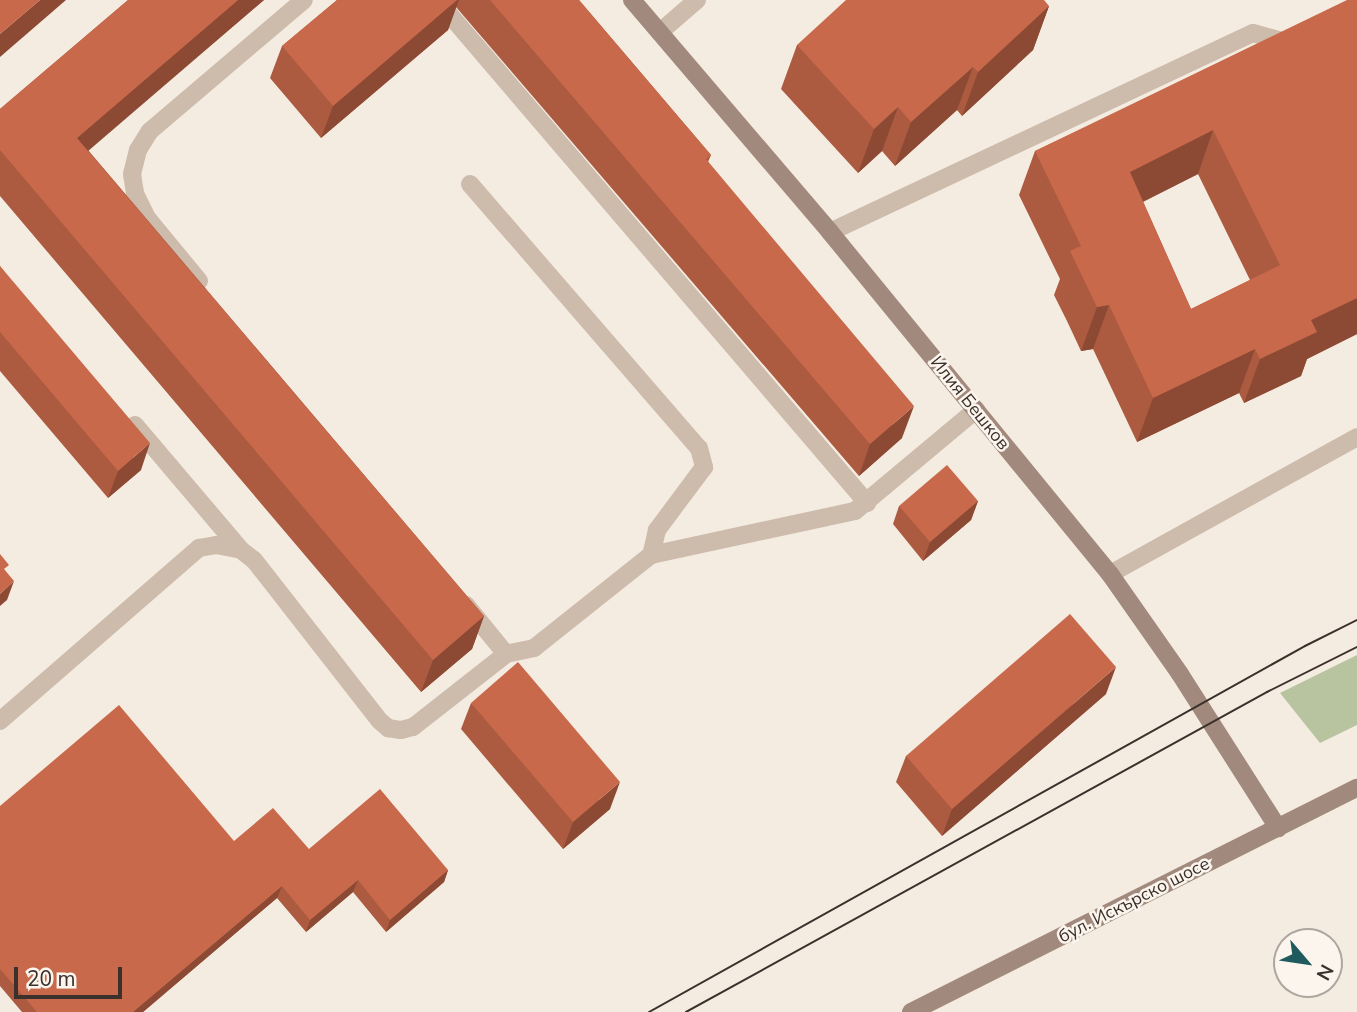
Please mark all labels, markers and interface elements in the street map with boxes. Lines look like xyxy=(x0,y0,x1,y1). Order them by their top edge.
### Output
street label: Илия Бешков xyxy=(926,352,1014,454)
street label: бул. Искърско шосе xyxy=(1055,853,1213,947)
north arrow xyxy=(1273,928,1343,998)
scale bar xyxy=(18,953,126,997)
text: N xyxy=(1310,960,1339,985)
text: 20 m xyxy=(27,965,76,993)

